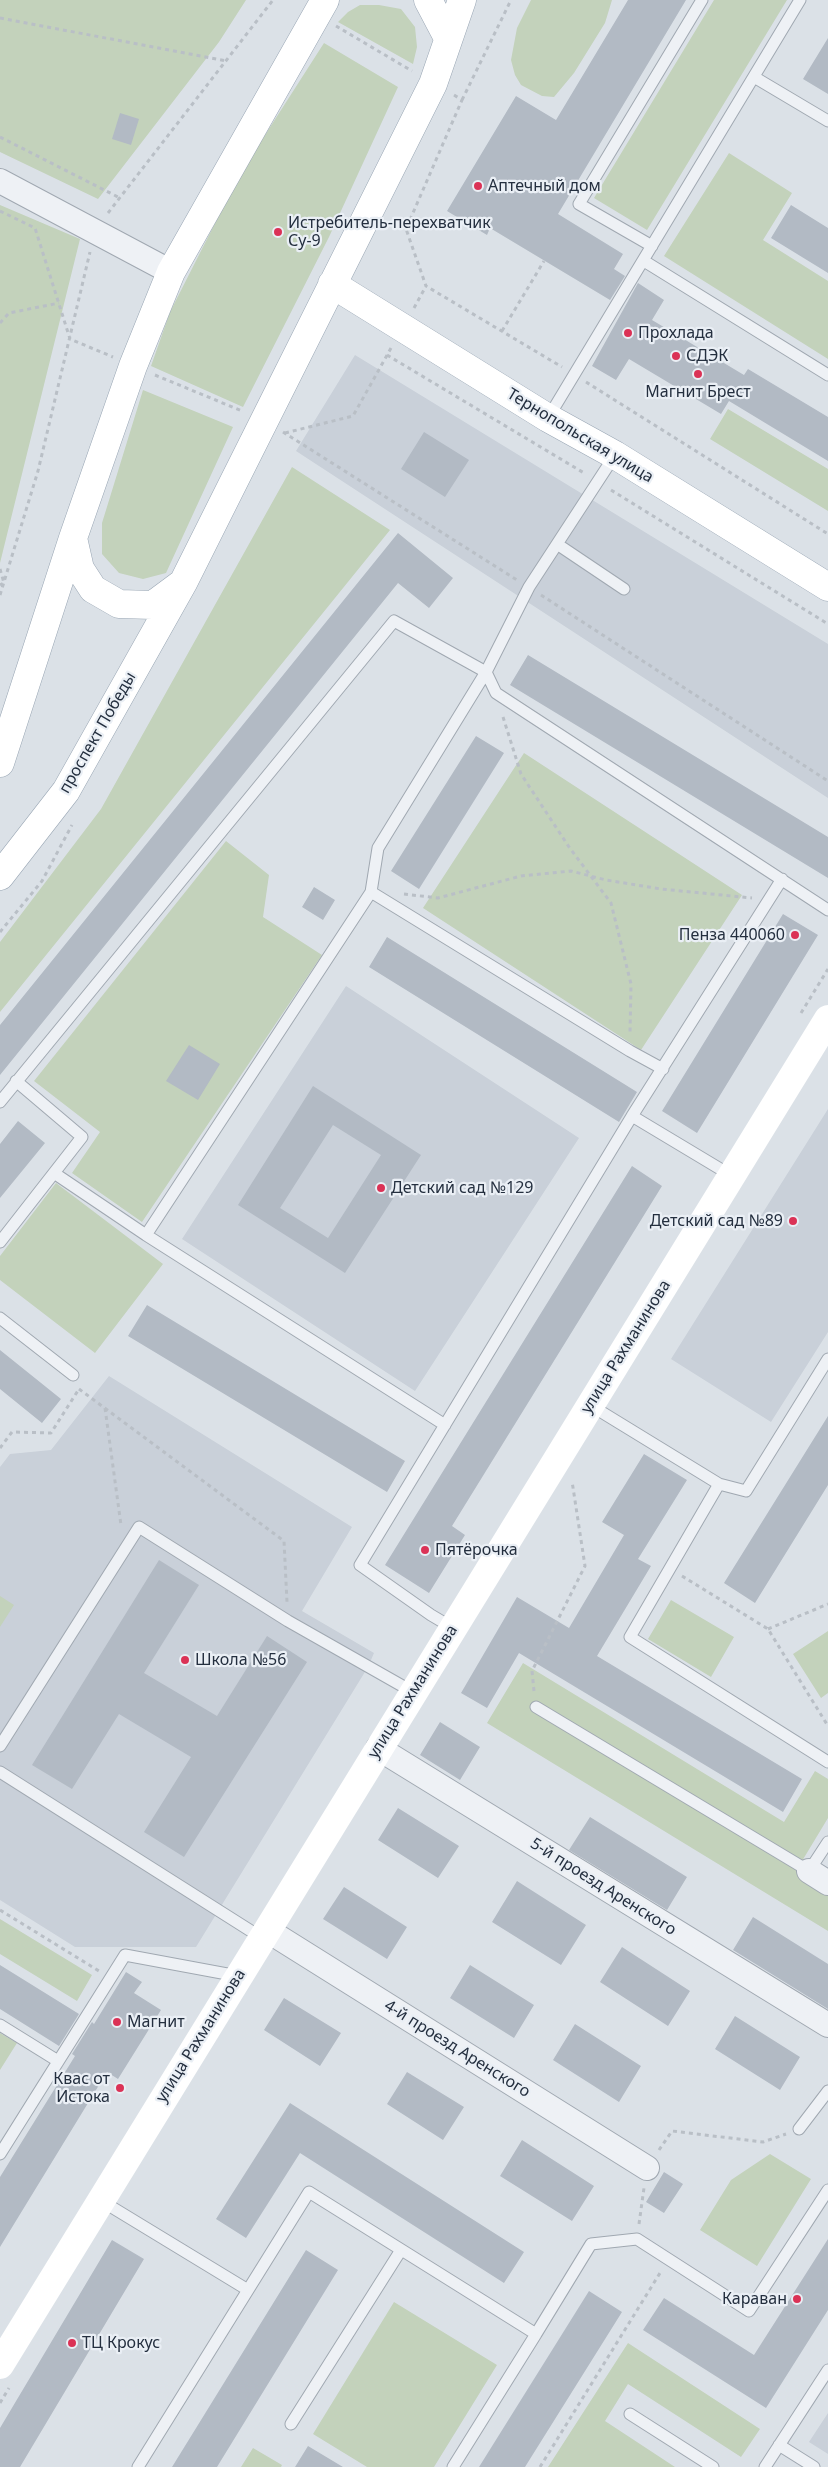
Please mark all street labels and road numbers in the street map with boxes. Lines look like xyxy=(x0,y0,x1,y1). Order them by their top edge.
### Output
street label: Тернопольская улица xyxy=(503,385,657,487)
street label: проспект Победы xyxy=(56,669,140,797)
street label: улица Рахманинова xyxy=(577,1277,675,1417)
street label: улица Рахманинова xyxy=(364,1622,462,1762)
street label: 5-й проезд Аренского xyxy=(527,1834,679,1940)
street label: улица Рахманинова xyxy=(152,1966,250,2106)
street label: 4-й проезд Аренского xyxy=(381,1996,533,2102)

